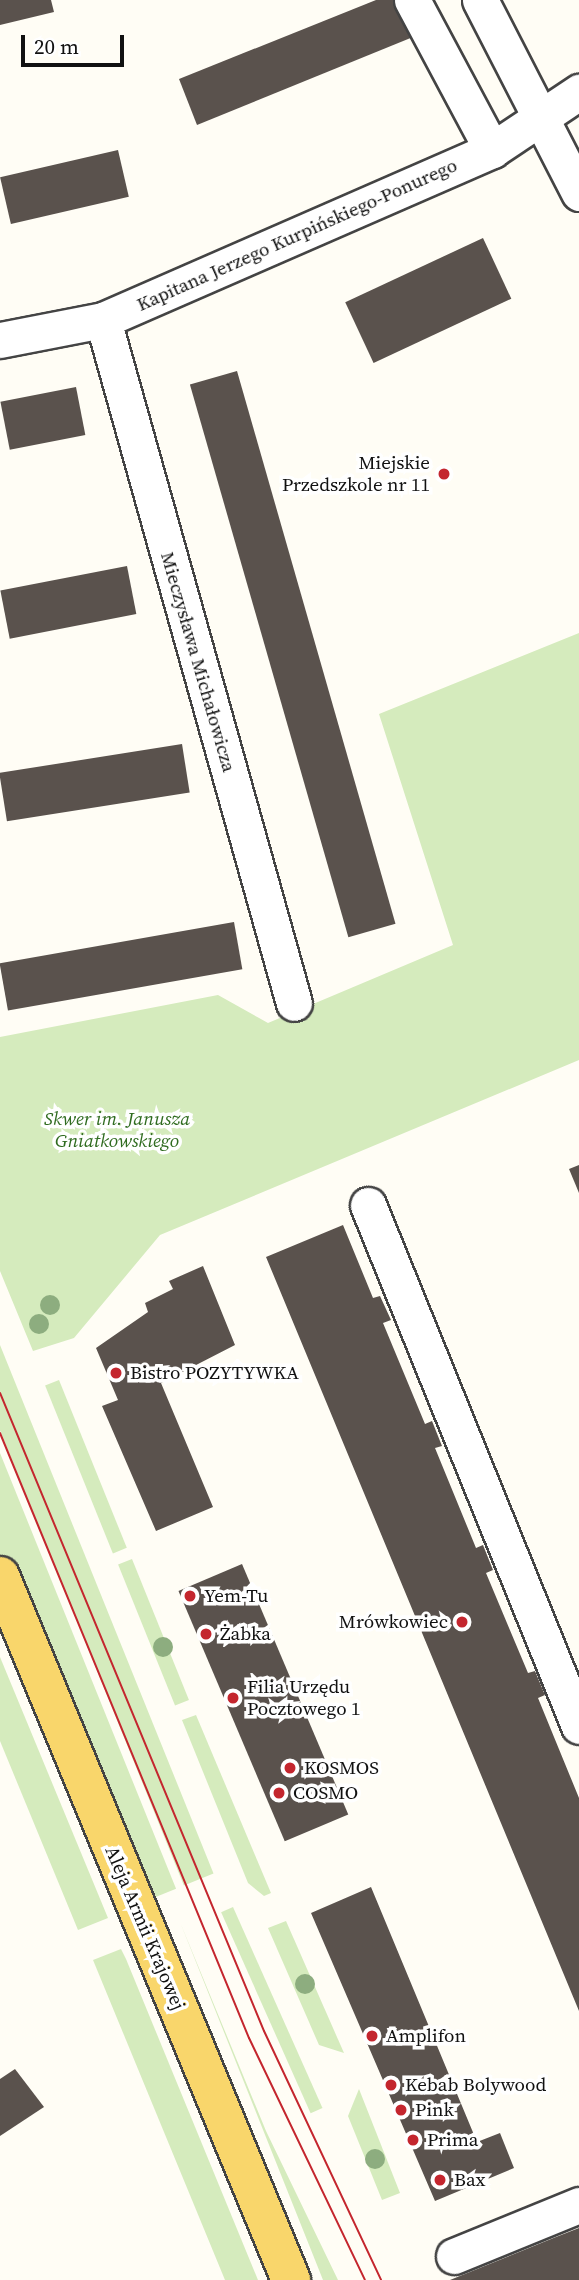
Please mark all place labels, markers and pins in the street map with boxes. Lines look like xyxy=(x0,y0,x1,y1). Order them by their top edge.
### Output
place label: Miejskie Przedszkole nr 11 xyxy=(282,452,430,496)
marker: Miejskie Przedszkole nr 11 xyxy=(436,466,452,482)
place label: Bistro POZYTYWKA xyxy=(130,1362,299,1384)
marker: Bistro POZYTYWKA xyxy=(108,1365,124,1381)
place label: Yem-Tu xyxy=(204,1585,268,1607)
marker: Yem-Tu xyxy=(182,1588,198,1604)
place label: Mrówkowiec xyxy=(339,1611,448,1633)
marker: Mrówkowiec xyxy=(454,1614,470,1630)
place label: Żabka xyxy=(220,1623,271,1645)
marker: Żabka xyxy=(198,1626,214,1642)
place label: Filia Urzędu Pocztowego 1 xyxy=(247,1676,361,1720)
marker: Filia Urzędu Pocztowego 1 xyxy=(225,1690,241,1706)
place label: KOSMOS xyxy=(304,1757,379,1779)
marker: KOSMOS xyxy=(282,1760,298,1776)
place label: COSMO xyxy=(293,1782,358,1804)
marker: COSMO xyxy=(271,1785,287,1801)
place label: Amplifon xyxy=(386,2025,466,2047)
marker: Amplifon xyxy=(364,2028,380,2044)
place label: Kebab Bolywood xyxy=(405,2074,546,2096)
marker: Kebab Bolywood xyxy=(383,2077,399,2093)
place label: Pink xyxy=(415,2099,454,2121)
marker: Pink xyxy=(393,2102,409,2118)
place label: Prima xyxy=(427,2129,478,2151)
marker: Prima xyxy=(405,2132,421,2148)
place label: Bax xyxy=(454,2169,486,2191)
marker: Bax xyxy=(432,2172,448,2188)

